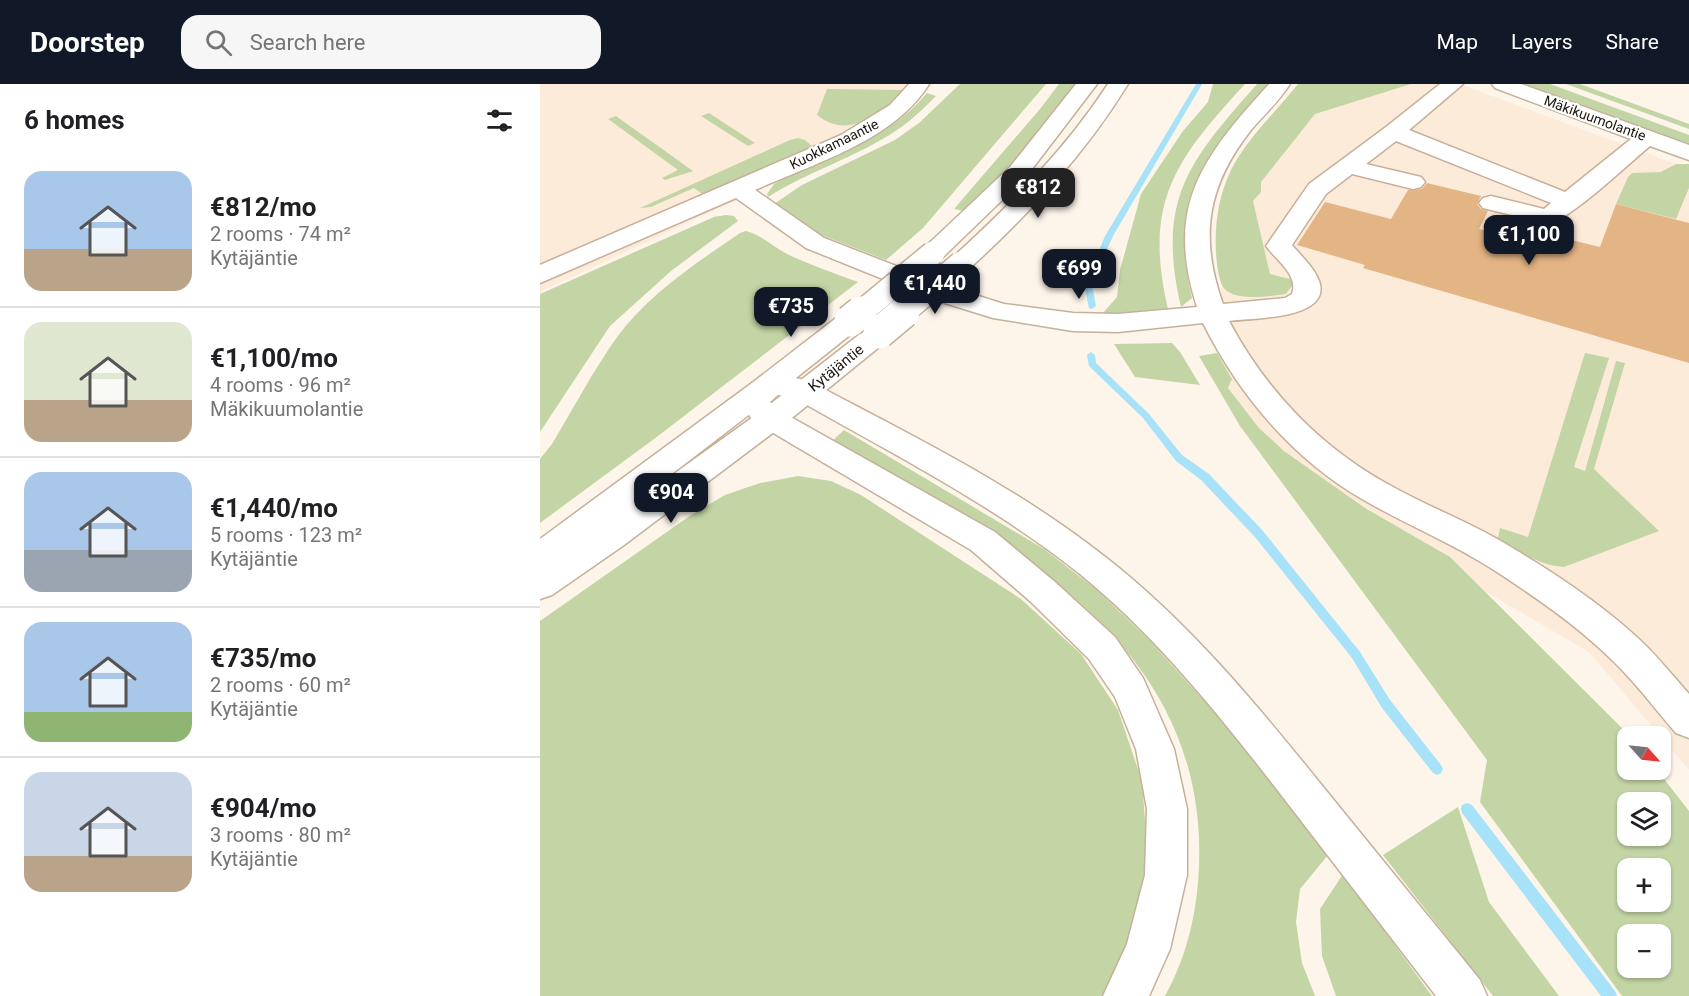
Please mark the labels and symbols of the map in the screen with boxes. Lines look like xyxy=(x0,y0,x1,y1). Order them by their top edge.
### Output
street label: Mäkikuumolantie xyxy=(1542,92,1648,144)
street label: Kuokkamaantie xyxy=(787,116,881,172)
pin: €812 xyxy=(1002,168,1074,219)
pin: €1,100 xyxy=(1480,215,1578,266)
pin: €699 xyxy=(1043,249,1115,300)
pin: €1,440 xyxy=(886,264,984,315)
pin: €735 xyxy=(755,287,827,338)
street label: Kytäjäntie xyxy=(805,340,867,396)
pin: €904 xyxy=(635,473,707,524)
north arrow xyxy=(1617,726,1671,780)

